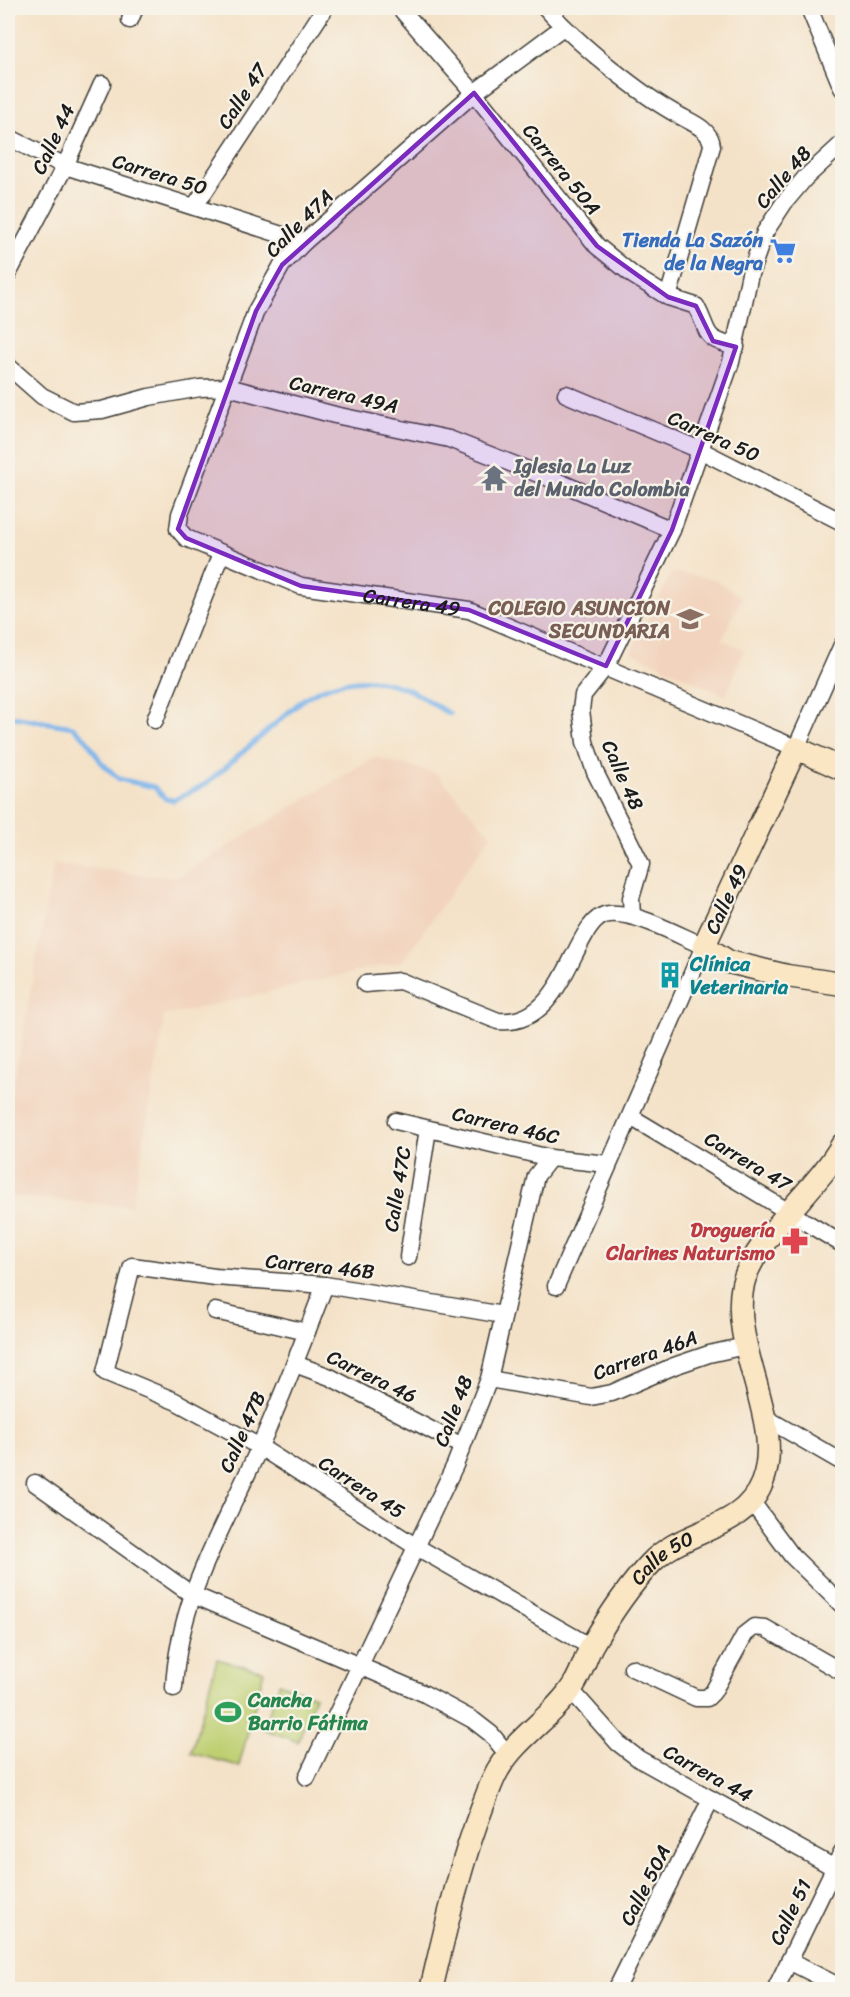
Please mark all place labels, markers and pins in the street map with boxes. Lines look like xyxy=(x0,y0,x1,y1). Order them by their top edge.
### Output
place label: Tienda La Sazón de la Negra xyxy=(622,223,763,281)
supermarket icon: Tienda La Sazón de la Negra xyxy=(768,236,798,266)
place label: Iglesia La Luz del Mundo Colombia xyxy=(513,449,690,507)
temple icon: Iglesia La Luz del Mundo Colombia xyxy=(479,463,509,493)
place label: COLEGIO ASUNCION SECUNDARIA xyxy=(487,591,671,649)
school or university icon: COLEGIO ASUNCION SECUNDARIA xyxy=(675,604,705,634)
place label: Clínica Veterinaria xyxy=(689,947,789,1005)
building icon: Clínica Veterinaria xyxy=(655,960,685,990)
place label: Droguería Clarines Naturismo xyxy=(605,1213,776,1271)
pharmacy icon: Droguería Clarines Naturismo xyxy=(780,1226,810,1256)
place label: Cancha Barrio Fátima xyxy=(247,1683,369,1741)
sports icon: Cancha Barrio Fátima xyxy=(213,1697,243,1727)

